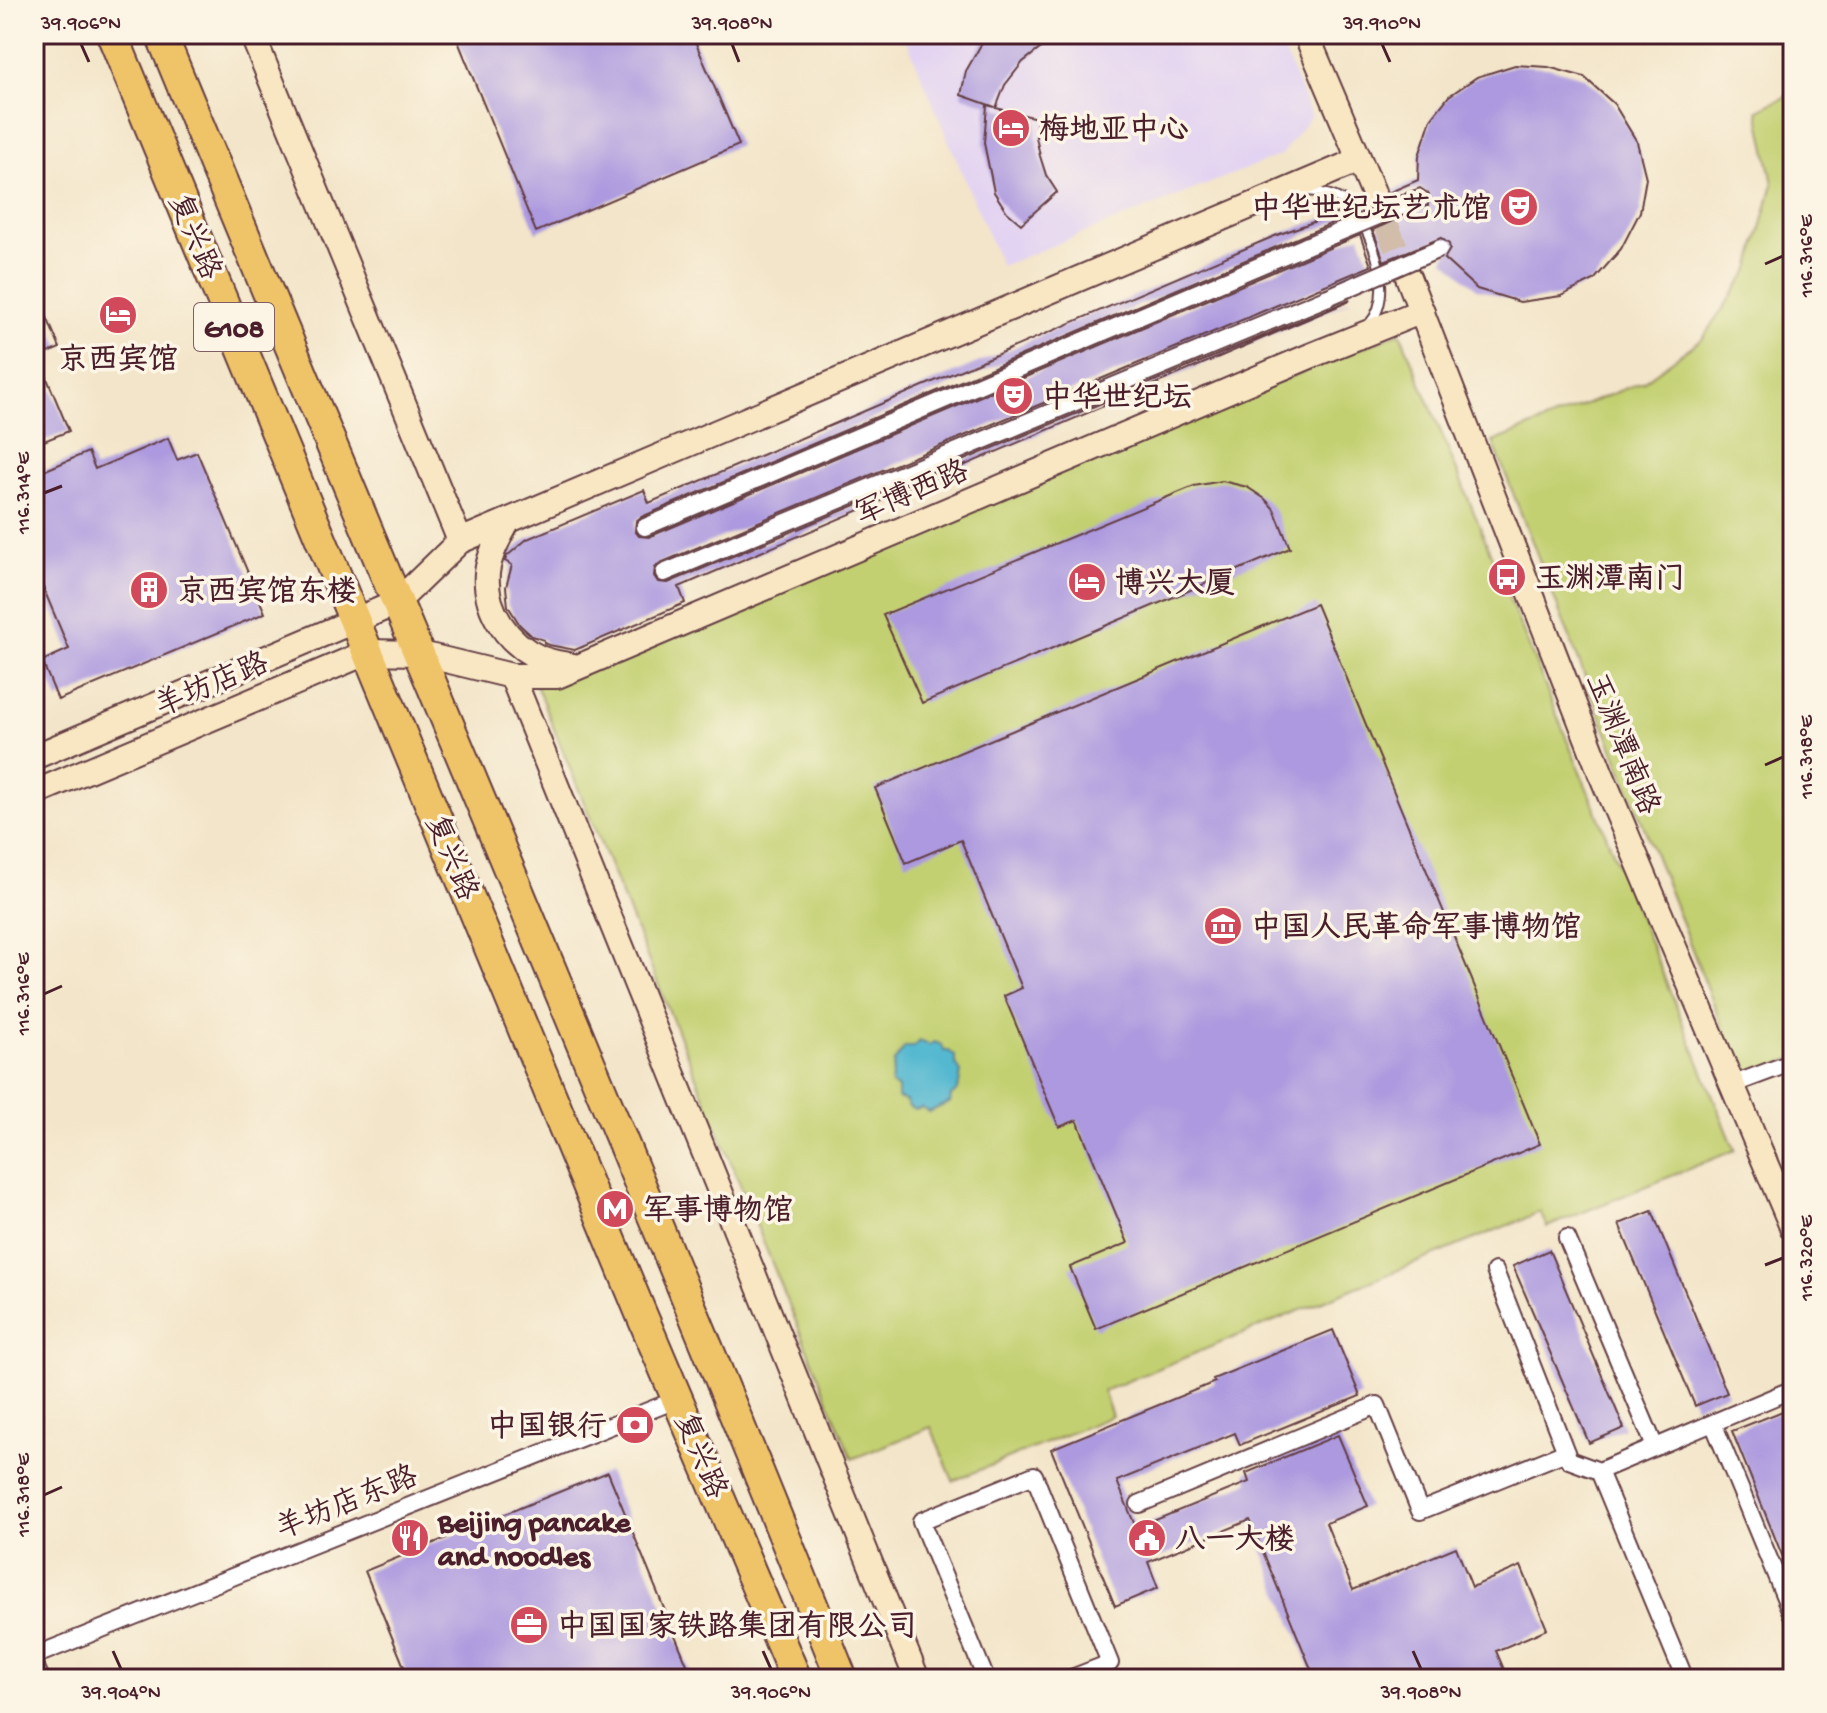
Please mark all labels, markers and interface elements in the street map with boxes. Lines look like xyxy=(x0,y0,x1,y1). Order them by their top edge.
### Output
text: 39.906°N xyxy=(40,14,121,37)
text: 39.908°N xyxy=(690,14,773,37)
text: 39.910°N xyxy=(1342,14,1421,37)
hotel icon: 梅地亚中心 xyxy=(990,107,1032,149)
place label: 梅地亚中心 xyxy=(1039,112,1189,150)
theatre icon: 中华世纪坛艺术馆 xyxy=(1498,186,1540,228)
street label: 复兴路 xyxy=(158,189,227,286)
place label: 中华世纪坛艺术馆 xyxy=(1251,191,1491,229)
text: 116.316°E xyxy=(1797,213,1820,298)
hotel icon: 京西宾馆 xyxy=(97,294,139,336)
road number: G108 xyxy=(194,303,274,351)
place label: 京西宾馆 xyxy=(58,343,178,380)
theatre icon: 中华世纪坛 xyxy=(993,375,1035,417)
place label: 中华世纪坛 xyxy=(1042,380,1192,418)
text: 116.314°E xyxy=(14,450,37,535)
street label: 军博西路 xyxy=(850,454,975,535)
bus stop icon: 玉渊潭南门 xyxy=(1486,556,1528,598)
hotel icon: 博兴大厦 xyxy=(1066,561,1108,603)
place label: 玉渊潭南门 xyxy=(1535,562,1685,599)
place label: 博兴大厦 xyxy=(1115,567,1235,604)
building icon: 京西宾馆东楼 xyxy=(128,569,170,611)
place label: 京西宾馆东楼 xyxy=(177,575,357,612)
street label: 羊坊店路 xyxy=(150,646,275,727)
street label: 玉渊潭南路 xyxy=(1576,668,1666,821)
text: 116.318°E xyxy=(1797,714,1820,800)
street label: 复兴路 xyxy=(415,810,484,907)
museum icon: 中国人民革命军事博物馆 xyxy=(1202,905,1244,947)
place label: 中国人民革命军事博物馆 xyxy=(1251,910,1581,948)
text: 116.316°E xyxy=(14,951,37,1036)
metro station icon: 军事博物馆 xyxy=(594,1188,636,1230)
place label: 军事博物馆 xyxy=(643,1194,793,1231)
text: 116.320°E xyxy=(1797,1214,1820,1302)
bank icon: 中国银行 xyxy=(614,1404,656,1446)
street label: 复兴路 xyxy=(664,1408,733,1505)
place label: 中国银行 xyxy=(487,1409,607,1447)
text: 116.318°E xyxy=(14,1452,37,1538)
street label: 羊坊店东路 xyxy=(271,1459,424,1549)
place label: Beijing pancake and noodles xyxy=(437,1508,632,1577)
restaurant icon: Beijing pancake and noodles xyxy=(389,1517,431,1559)
public building icon: 八一大楼 xyxy=(1126,1517,1168,1559)
place label: 八一大楼 xyxy=(1175,1523,1295,1560)
office icon: 中国国家铁路集团有限公司 xyxy=(508,1604,550,1646)
place label: 中国国家铁路集团有限公司 xyxy=(557,1609,917,1647)
text: 39.904°N xyxy=(80,1683,161,1706)
text: 39.906°N xyxy=(730,1683,811,1706)
text: 39.908°N xyxy=(1379,1683,1462,1706)

